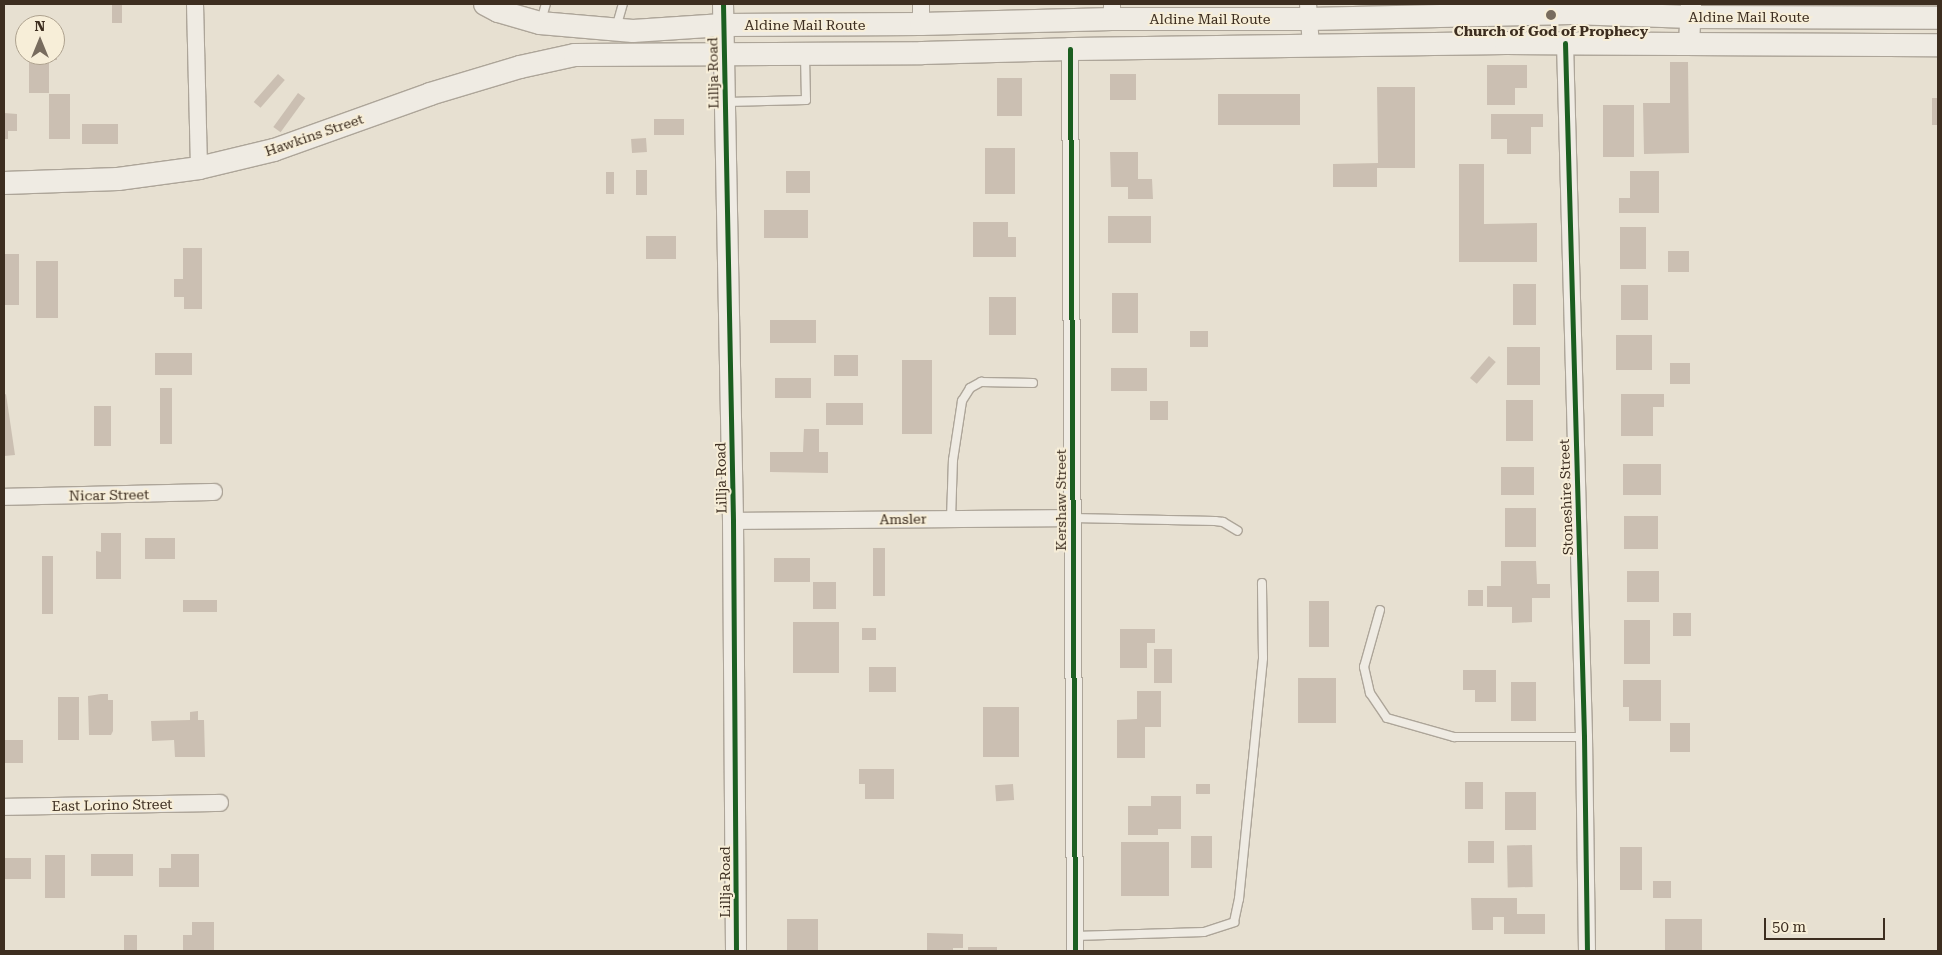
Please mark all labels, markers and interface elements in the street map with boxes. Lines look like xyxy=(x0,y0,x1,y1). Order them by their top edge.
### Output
marker: Church of God of Prophecy xyxy=(1545,9,1557,21)
street label: Aldine Mail Route xyxy=(1689,9,1809,25)
street label: Aldine Mail Route xyxy=(1150,11,1270,27)
north arrow xyxy=(15,15,65,65)
street label: Aldine Mail Route xyxy=(745,17,865,33)
text: N xyxy=(35,18,45,34)
place label: Church of God of Prophecy xyxy=(1454,23,1648,39)
street label: Lillja Road xyxy=(704,37,722,109)
street label: Hawkins Street xyxy=(263,110,365,160)
street label: Stoneshire Street xyxy=(1556,439,1576,555)
street label: Lillja Road xyxy=(712,442,730,514)
street label: Kershaw Street xyxy=(1053,449,1069,551)
street label: Nicar Street xyxy=(69,486,149,504)
street label: Amsler xyxy=(879,510,927,528)
street label: East Lorino Street xyxy=(51,796,173,814)
street label: Lillja Road xyxy=(717,846,733,918)
scale bar xyxy=(1767,908,1888,940)
text: 50 m xyxy=(1772,918,1806,936)

